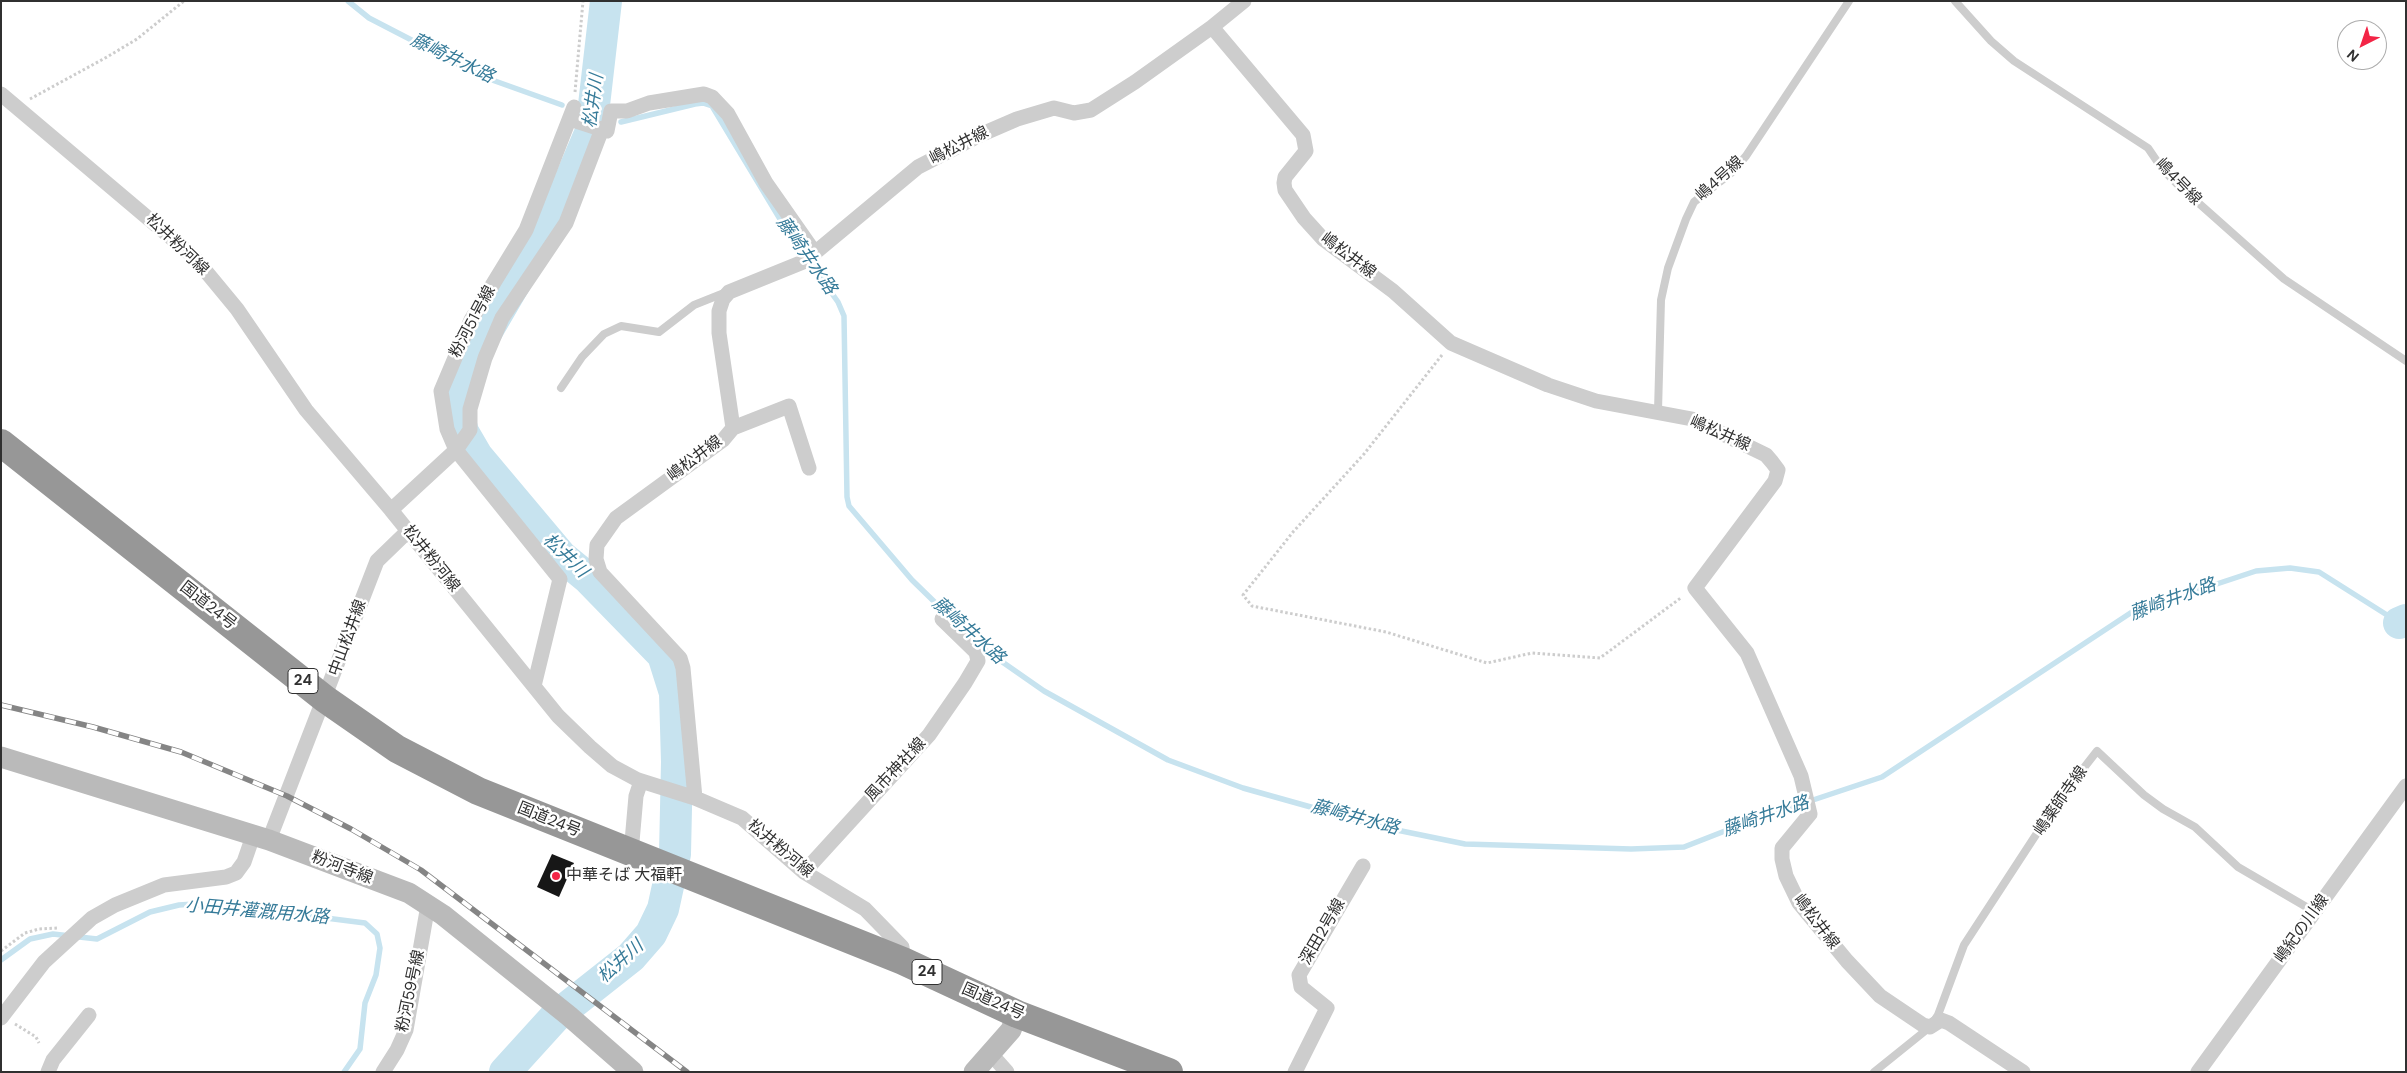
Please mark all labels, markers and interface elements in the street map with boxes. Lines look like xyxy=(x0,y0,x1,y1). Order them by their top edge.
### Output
north arrow xyxy=(2337,20,2387,70)
water label: 藤崎井水路 xyxy=(407,30,497,88)
text: N xyxy=(2343,45,2363,66)
water label: 松井川 xyxy=(580,73,608,129)
street label: 嶋松井線 xyxy=(926,123,992,169)
street label: 嶋4号線 xyxy=(1692,153,1748,205)
street label: 嶋4号線 xyxy=(2151,155,2205,209)
street label: 松井粉河線 xyxy=(142,210,212,280)
water label: 藤崎井水路 xyxy=(771,213,841,299)
street label: 嶋松井線 xyxy=(1317,229,1379,283)
street label: 粉河51号線 xyxy=(446,283,500,361)
street label: 嶋松井線 xyxy=(1687,412,1753,456)
street label: 嶋松井線 xyxy=(664,432,726,486)
street label: 松井粉河線 xyxy=(398,522,464,596)
water label: 松井川 xyxy=(538,529,592,583)
water label: 藤崎井水路 xyxy=(2127,574,2219,626)
street label: 国道24号 xyxy=(176,578,240,634)
water label: 藤崎井水路 xyxy=(927,593,1009,669)
street label: 中山松井線 xyxy=(325,597,371,679)
road number: 24 xyxy=(288,668,318,694)
street label: 風市神社線 xyxy=(862,734,930,806)
street label: 嶋薬師寺線 xyxy=(2030,763,2092,839)
water label: 藤崎井水路 xyxy=(1720,792,1812,842)
water label: 藤崎井水路 xyxy=(1309,796,1401,840)
street label: 国道24号 xyxy=(515,799,583,841)
street label: 松井粉河線 xyxy=(743,816,817,882)
street label: 粉河寺線 xyxy=(309,848,375,888)
place label: 中華そば 大福軒 xyxy=(566,866,682,886)
marker: 中華そば 大福軒 xyxy=(550,870,562,882)
street label: 嶋松井線 xyxy=(1789,891,1843,953)
street label: 嶋紀の川線 xyxy=(2271,891,2333,967)
water label: 小田井灌漑用水路 xyxy=(184,895,330,929)
street label: 深田2号線 xyxy=(1296,895,1350,969)
water label: 松井川 xyxy=(594,936,648,988)
street label: 粉河59号線 xyxy=(393,948,429,1034)
road number: 24 xyxy=(912,960,942,984)
street label: 国道24号 xyxy=(959,980,1027,1024)

